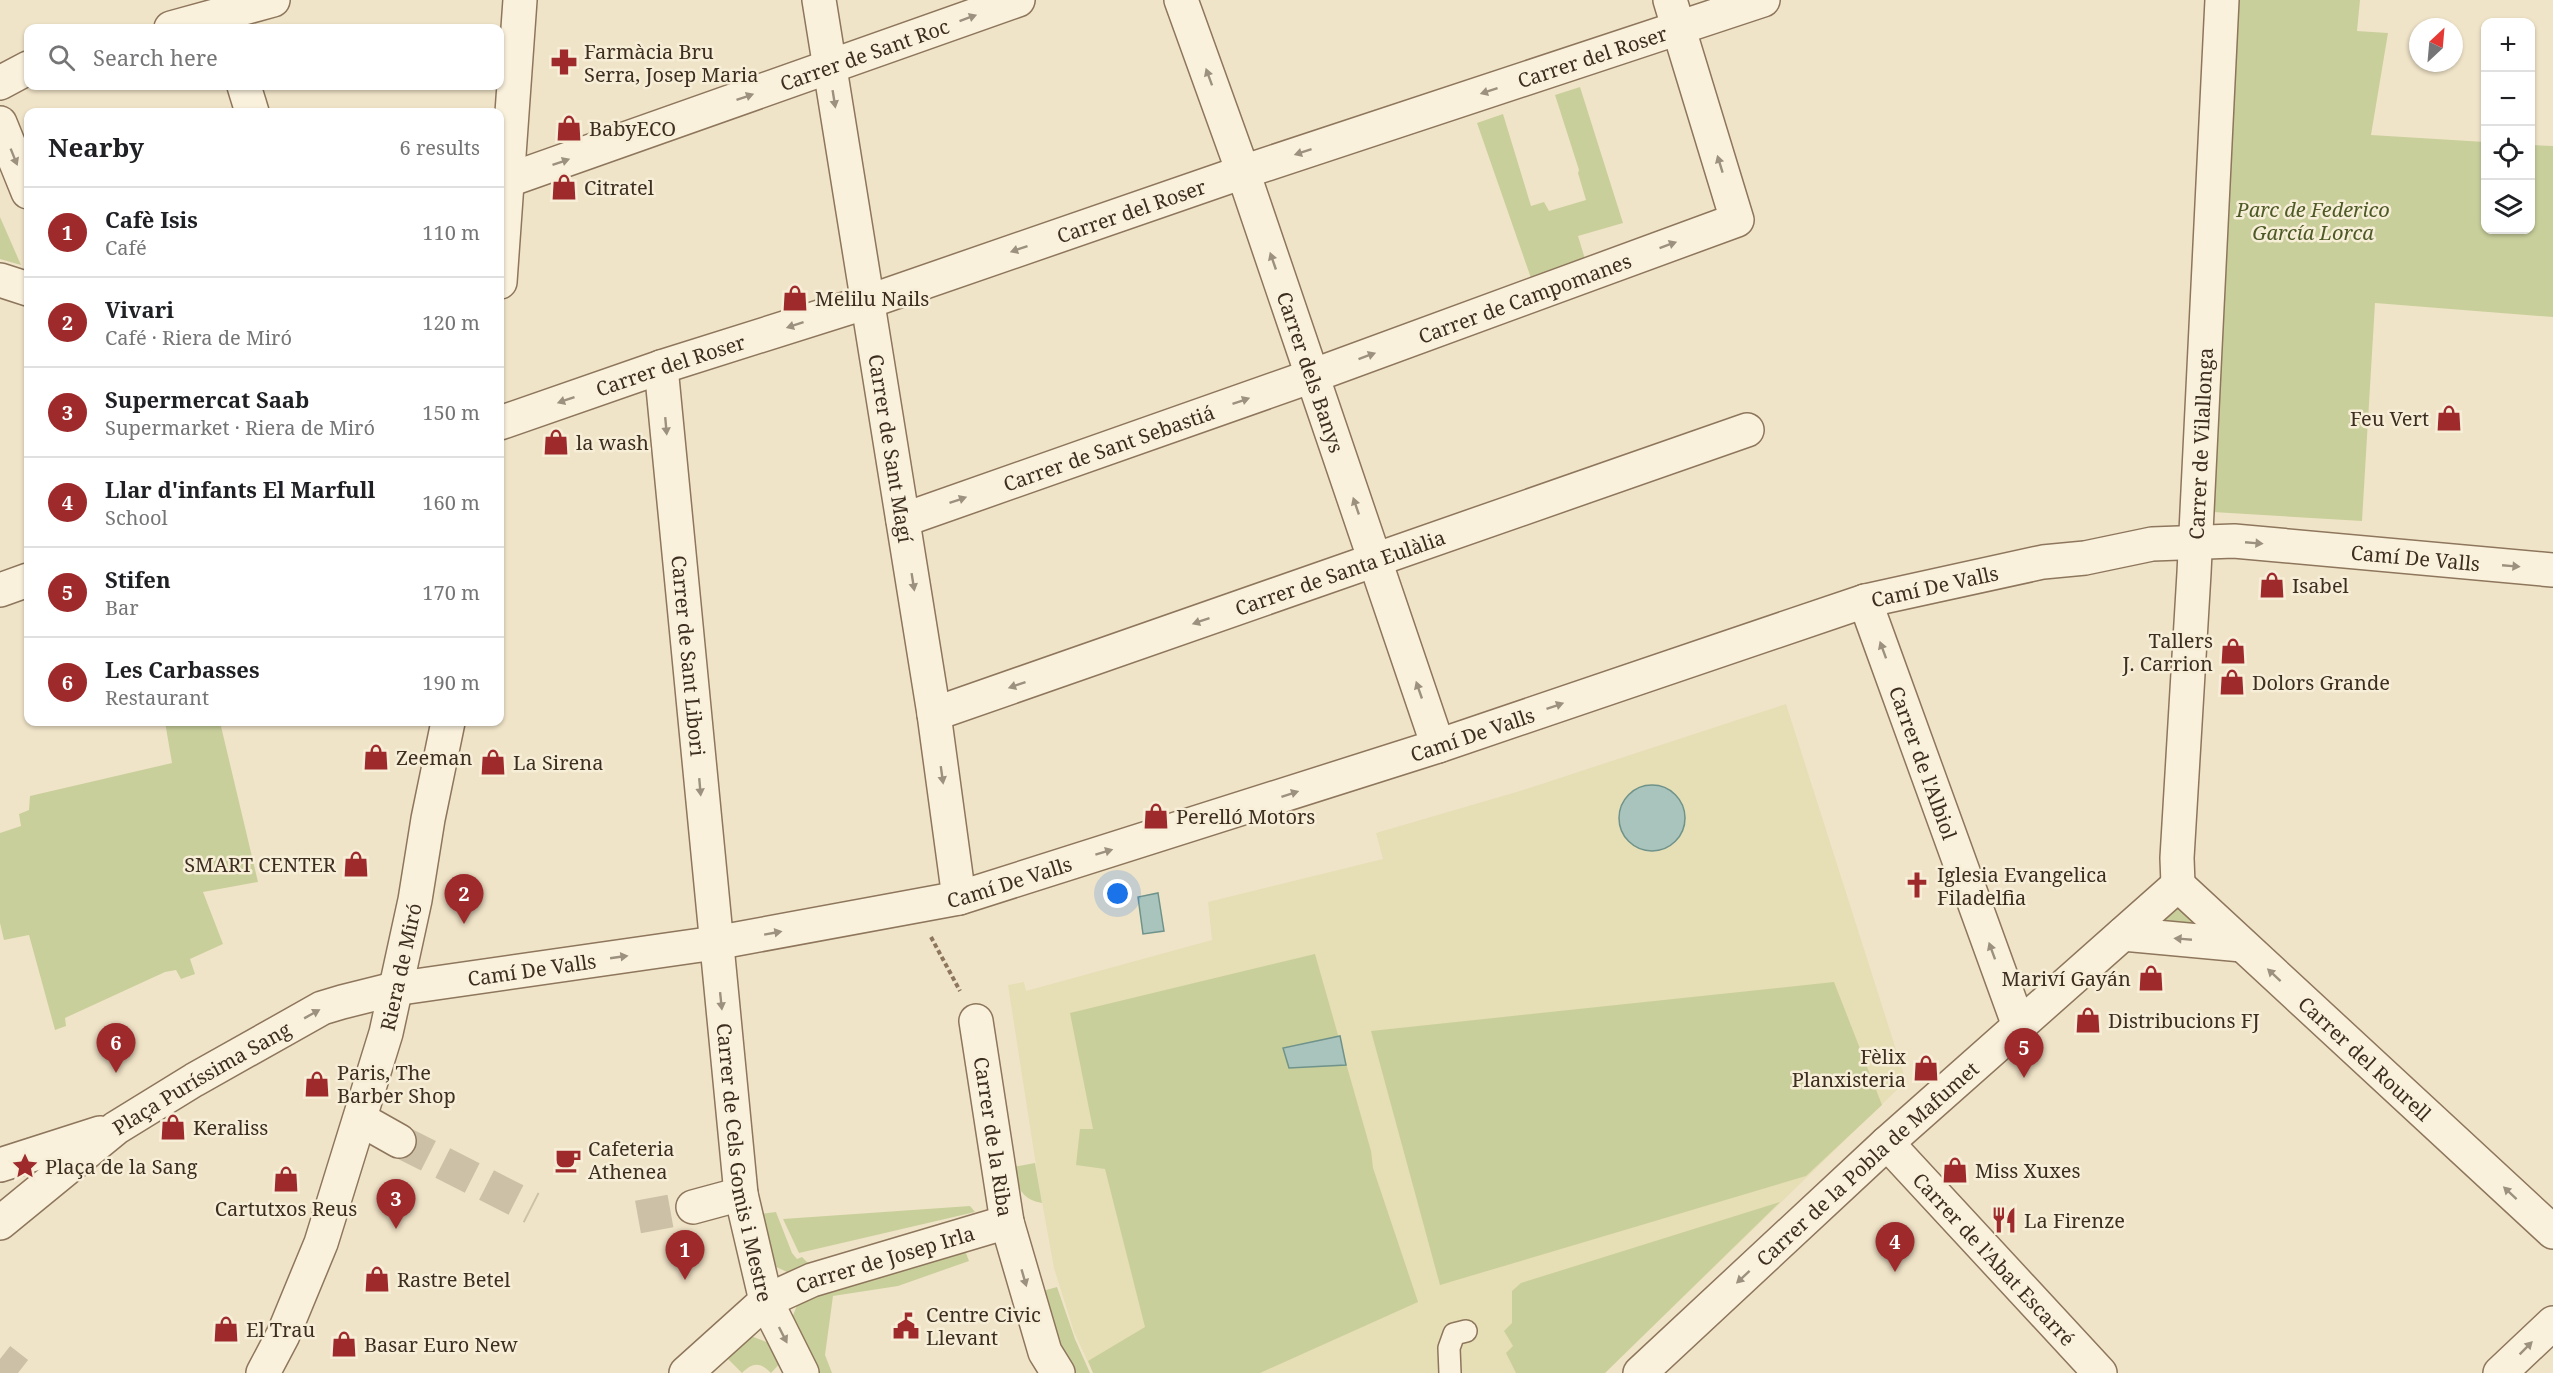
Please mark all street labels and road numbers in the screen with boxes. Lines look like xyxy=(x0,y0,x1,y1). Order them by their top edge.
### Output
street label: Carrer de Sant Roc xyxy=(776,12,953,97)
street label: Carrer del Roser xyxy=(1514,19,1671,94)
street label: Carrer del Roser xyxy=(1053,172,1210,249)
street label: Carrer de Campomanes xyxy=(1414,247,1635,349)
street label: Carrer dels Banys xyxy=(1271,288,1351,456)
street label: Carrer del Roser xyxy=(592,328,749,402)
street label: Carrer de Vilallonga xyxy=(2182,347,2218,540)
street label: Carrer de Sant Magí xyxy=(863,352,920,545)
street label: Carrer de Sant Sebastiá xyxy=(999,398,1218,497)
street label: Carrer de Santa Eulàlia xyxy=(1231,523,1449,621)
street label: Camí De Valls xyxy=(2350,538,2481,577)
street label: Carrer de Sant Libori xyxy=(666,554,712,758)
street label: Camí De Valls xyxy=(1868,559,2001,613)
street label: Carrer de l'Albiol xyxy=(1883,682,1964,843)
street label: Camí De Valls xyxy=(1407,701,1538,768)
street label: Camí De Valls xyxy=(945,850,1075,913)
street label: Riera de Miró xyxy=(373,900,427,1033)
street label: Camí De Valls xyxy=(466,947,598,992)
street label: Carrer del Rourell xyxy=(2293,990,2437,1127)
street label: Plaça Puríssima Sang xyxy=(107,1015,295,1141)
street label: Carrer de Cels Gomis i Mestre xyxy=(711,1022,779,1304)
street label: Carrer de la Riba xyxy=(968,1055,1019,1219)
street label: Carrer de la Pobla de Mafumet xyxy=(1750,1055,1984,1272)
street label: Carrer de l'Abat Escarré xyxy=(1907,1166,2081,1351)
street label: Carrer de Josep Irla xyxy=(791,1219,978,1299)

